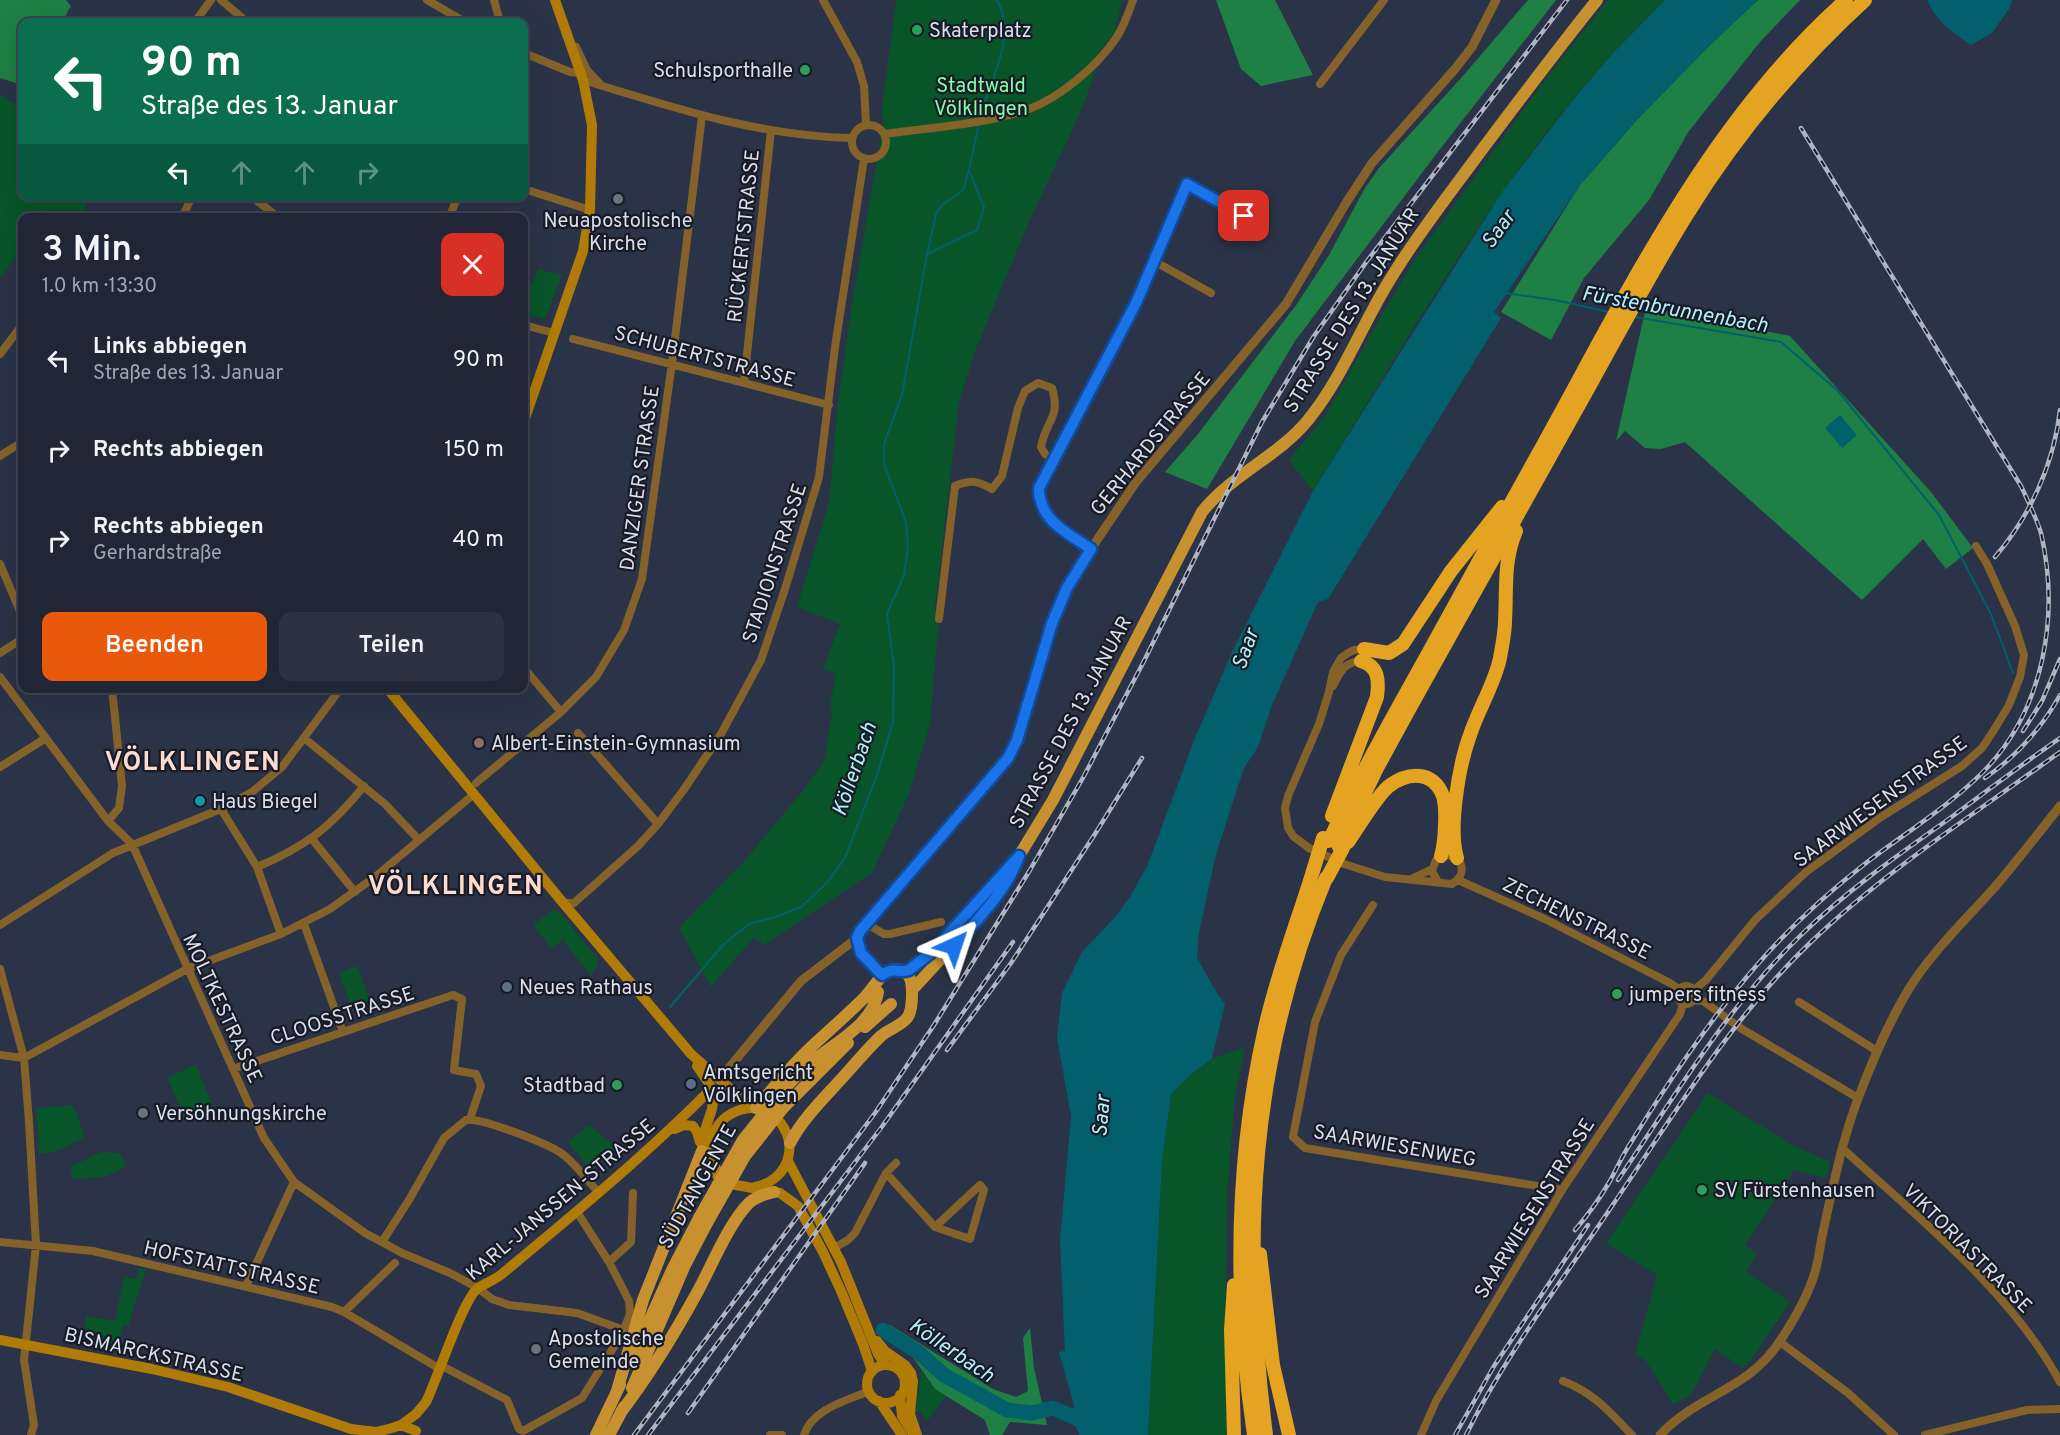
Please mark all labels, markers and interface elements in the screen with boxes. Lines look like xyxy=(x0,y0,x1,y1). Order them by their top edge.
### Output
place label: Skaterplatz xyxy=(929,19,1032,45)
marker: Skaterplatz xyxy=(910,23,924,37)
text: 90 m xyxy=(141,38,242,91)
icon: left xyxy=(42,42,120,120)
place label: Schulsporthalle xyxy=(653,59,793,85)
marker: Schulsporthalle xyxy=(798,63,812,77)
park label: Stadtwald Völklingen xyxy=(934,74,1028,123)
text: Straße des 13. Januar xyxy=(141,90,398,124)
street label: RÜCKERTSTRASSE xyxy=(722,148,767,324)
icon: left xyxy=(162,156,195,189)
icon: ahead xyxy=(225,156,258,189)
icon: ahead xyxy=(288,156,321,189)
icon: right xyxy=(351,156,384,189)
pin xyxy=(1218,190,1269,241)
marker: Neuapostolische Kirche xyxy=(611,192,625,206)
icon: arrive xyxy=(1227,199,1260,232)
water label: Saar xyxy=(1476,203,1524,255)
street label: STRASSE DES 13. JANUAR xyxy=(1279,204,1427,419)
place label: Neuapostolische Kirche xyxy=(543,209,693,258)
text: 3 Min. xyxy=(42,228,141,274)
button: close xyxy=(441,233,504,296)
text: 1.0 km · 13:30 xyxy=(42,274,157,300)
water label: Fürstenbrunnenbach xyxy=(1580,281,1770,340)
street label: SCHUBERTSTRASSE xyxy=(611,321,798,395)
text: Links abbiegen xyxy=(93,334,247,361)
icon: left xyxy=(42,344,75,377)
text: 90 m xyxy=(453,347,504,374)
text: Straße des 13. Januar xyxy=(93,361,283,387)
street label: GERHARDSTRASSE xyxy=(1086,367,1218,522)
street label: DANZIGER STRASSE xyxy=(615,384,667,573)
icon: right xyxy=(42,434,75,467)
text: Rechts abbiegen xyxy=(93,437,264,464)
text: 150 m xyxy=(444,437,504,464)
street label: STADIONSTRASSE xyxy=(738,480,814,647)
text: Rechts abbiegen xyxy=(93,514,264,541)
icon: right xyxy=(42,524,75,557)
text: 40 m xyxy=(452,527,504,554)
text: Gerhardstraße xyxy=(93,541,222,567)
button: Beenden xyxy=(42,612,267,681)
button: Teilen xyxy=(279,612,504,681)
street label: STRASSE DES 13. JANUAR xyxy=(1005,612,1139,834)
water label: Saar xyxy=(1227,623,1267,674)
water label: Köllerbach xyxy=(827,719,884,820)
street label: SAARWIESENSTRASSE xyxy=(1789,731,1973,874)
place label: Albert-Einstein-Gymnasium xyxy=(491,732,741,758)
marker: Albert-Einstein-Gymnasium xyxy=(472,736,486,750)
district label: VÖLKLINGEN xyxy=(105,745,281,780)
place label: Haus Biegel xyxy=(212,790,318,816)
marker: Haus Biegel xyxy=(193,794,207,808)
district label: VÖLKLINGEN xyxy=(368,869,544,904)
street label: ZECHENSTRASSE xyxy=(1498,873,1655,967)
position arrow xyxy=(922,914,986,978)
street label: MOLTKESTRASSE xyxy=(175,930,267,1088)
place label: Neues Rathaus xyxy=(519,976,653,1002)
marker: Neues Rathaus xyxy=(500,980,514,994)
street label: CLOOSSTRASSE xyxy=(267,981,418,1052)
place label: jumpers fitness xyxy=(1628,983,1766,1009)
marker: jumpers fitness xyxy=(1610,987,1624,1001)
place label: Amtsgericht Völklingen xyxy=(703,1061,813,1110)
place label: Stadtbad xyxy=(523,1074,605,1100)
marker: Amtsgericht Völklingen xyxy=(684,1077,698,1091)
marker: Stadtbad xyxy=(610,1078,624,1092)
water label: Saar xyxy=(1087,1092,1118,1138)
place label: Versöhnungskirche xyxy=(155,1102,327,1128)
marker: Versöhnungskirche xyxy=(136,1106,150,1120)
street label: KARL-JANSSEN-STRASSE xyxy=(461,1114,661,1287)
street label: SAARWIESENSTRASSE xyxy=(1469,1114,1602,1304)
street label: SÜDTANGENTE xyxy=(653,1120,744,1254)
street label: SAARWIESENWEG xyxy=(1311,1120,1478,1174)
place label: SV Fürstenhausen xyxy=(1714,1179,1875,1205)
street label: VIKTORIASTRASSE xyxy=(1896,1179,2037,1320)
marker: SV Fürstenhausen xyxy=(1695,1183,1709,1197)
street label: HOFSTATTSTRASSE xyxy=(141,1236,322,1302)
water label: Köllerbach xyxy=(903,1313,1000,1390)
street label: BISMARCKSTRASSE xyxy=(61,1323,246,1389)
place label: Apostolische Gemeinde xyxy=(548,1327,664,1376)
marker: Apostolische Gemeinde xyxy=(529,1342,543,1356)

